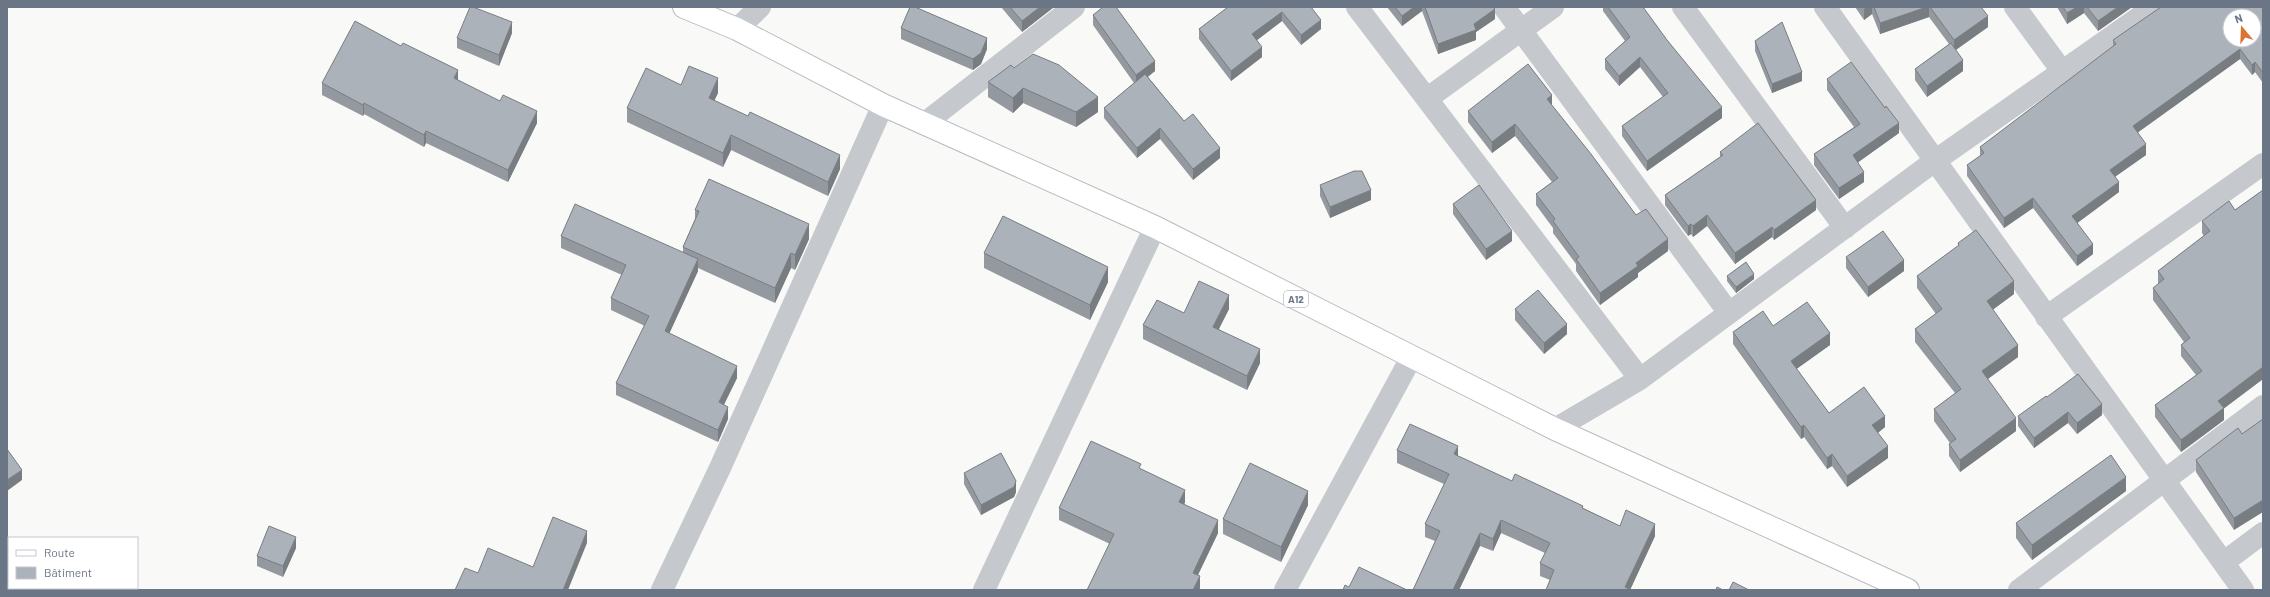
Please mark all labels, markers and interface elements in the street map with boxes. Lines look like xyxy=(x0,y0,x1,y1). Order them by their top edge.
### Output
north arrow xyxy=(2222,8,2262,48)
text: N xyxy=(2233,11,2244,25)
road number: A12 xyxy=(1284,291,1308,307)
legend xyxy=(8,537,138,589)
text: Route xyxy=(44,545,75,559)
text: Bâtiment xyxy=(44,565,92,579)

